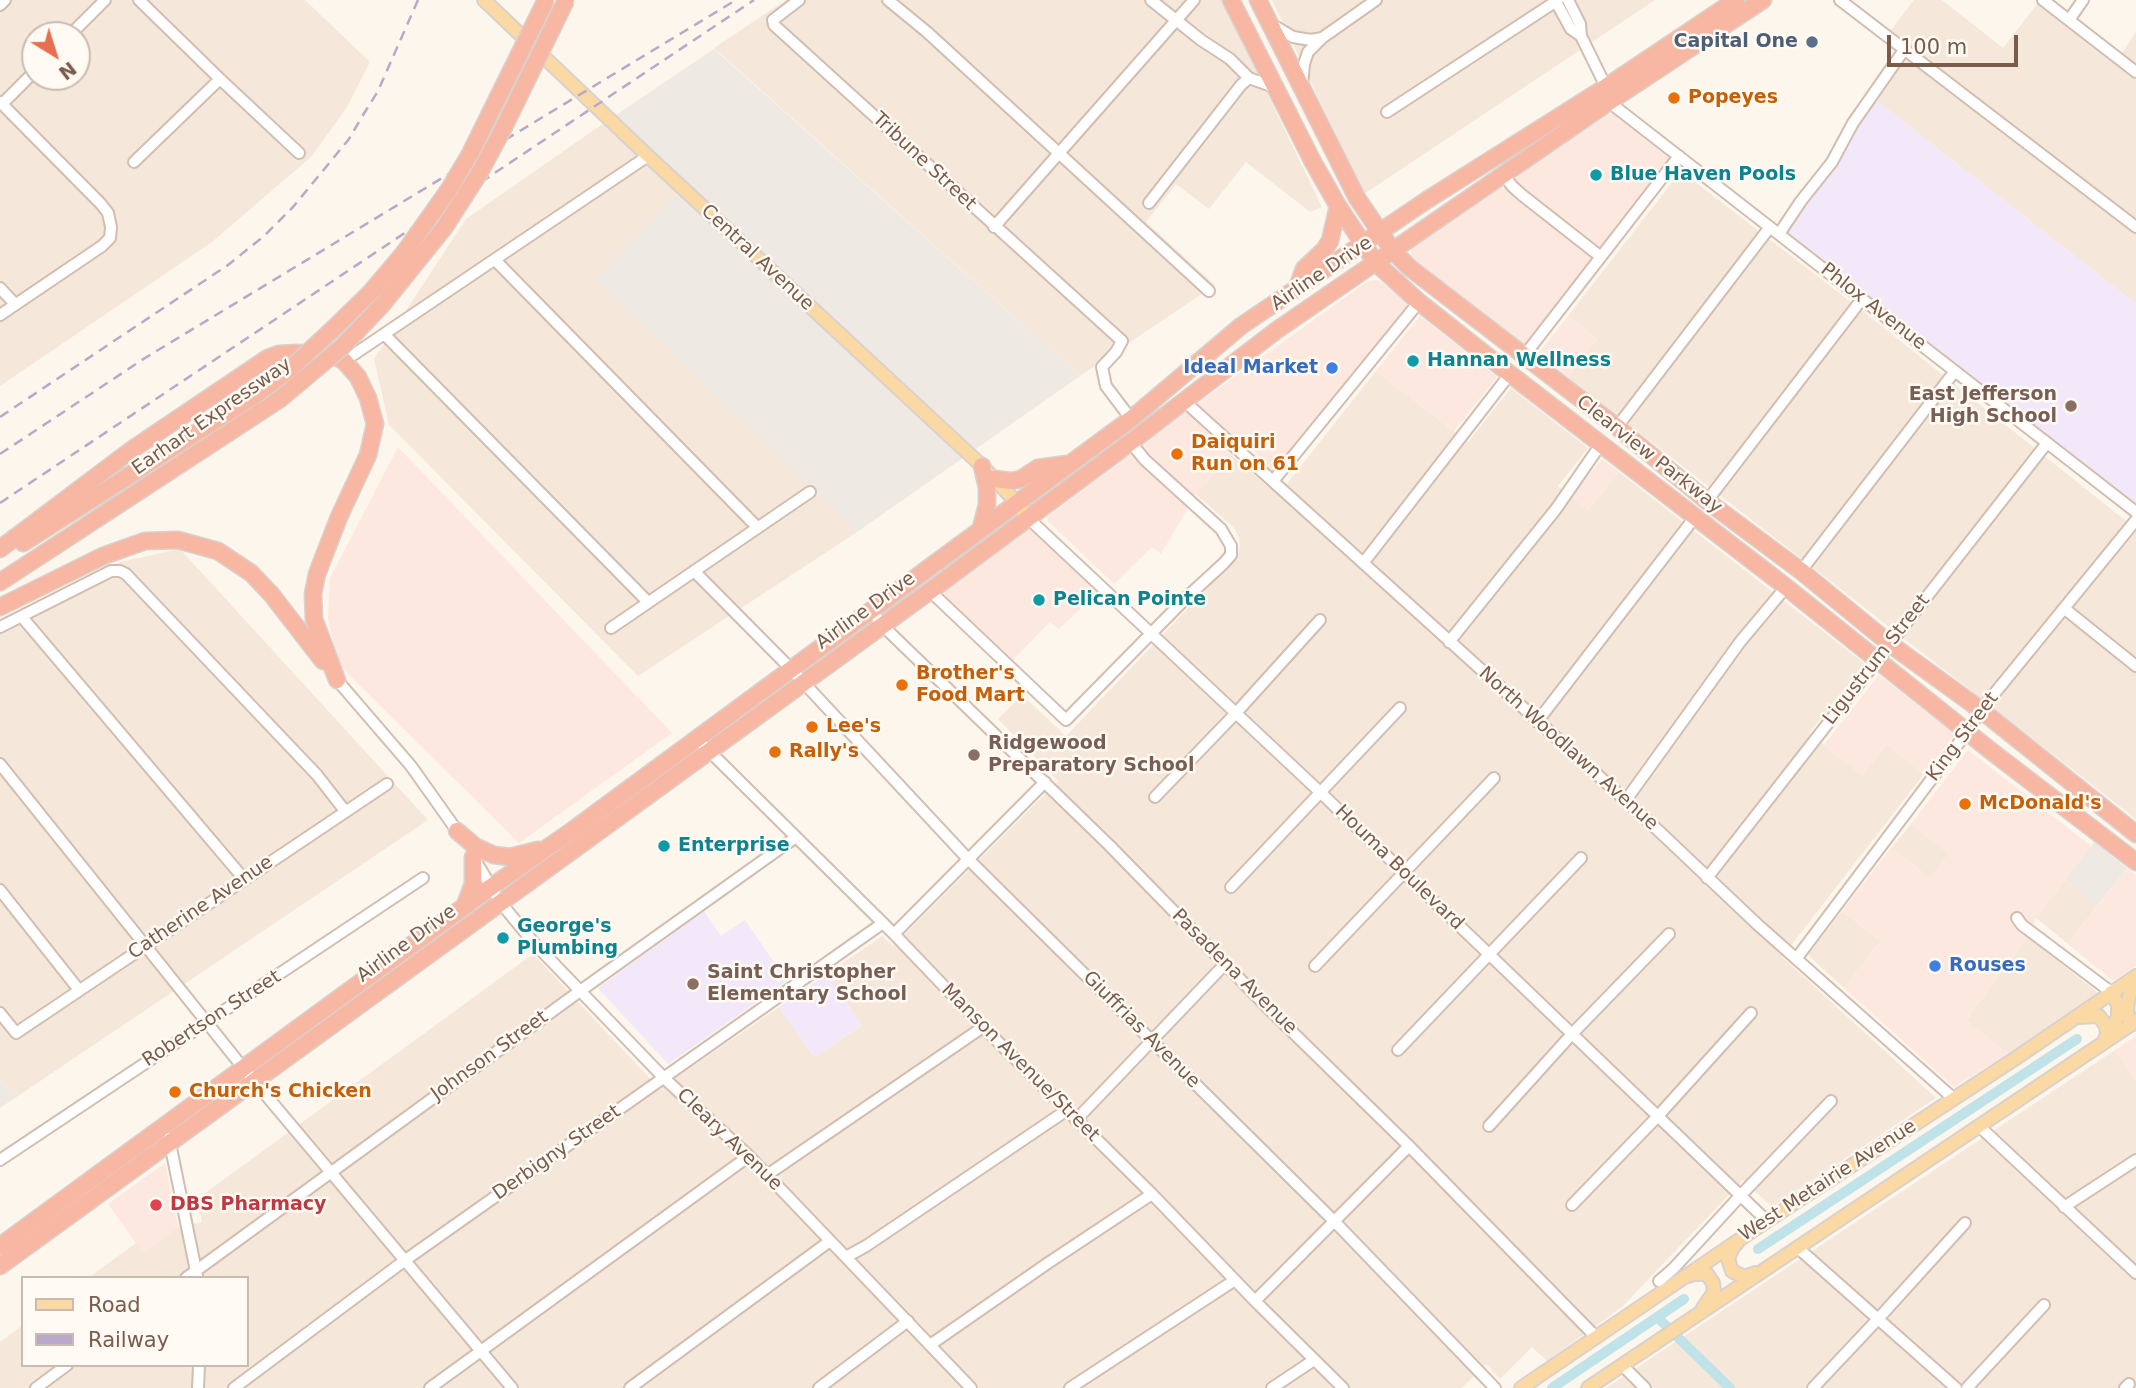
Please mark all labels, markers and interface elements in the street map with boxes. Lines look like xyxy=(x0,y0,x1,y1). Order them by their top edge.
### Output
north arrow xyxy=(21,21,91,91)
scale bar xyxy=(1891,21,2022,65)
place label: Capital One xyxy=(1674,31,1798,53)
marker: Capital One xyxy=(1804,34,1820,50)
text: 100 m xyxy=(1900,35,1967,59)
text: N xyxy=(55,57,81,85)
place label: Popeyes xyxy=(1688,87,1778,109)
marker: Popeyes xyxy=(1666,90,1682,106)
street label: Tribune Street xyxy=(867,108,981,216)
place label: Blue Haven Pools xyxy=(1610,164,1796,186)
marker: Blue Haven Pools xyxy=(1588,167,1604,183)
street label: Central Avenue xyxy=(696,200,818,316)
street label: Airline Drive xyxy=(1267,232,1377,316)
street label: Phlox Avenue xyxy=(1816,259,1930,355)
place label: Hannan Wellness xyxy=(1427,350,1611,372)
marker: Hannan Wellness xyxy=(1405,353,1421,369)
street label: Earhart Expressway xyxy=(128,354,296,480)
place label: Ideal Market xyxy=(1183,357,1318,379)
marker: Ideal Market xyxy=(1324,360,1340,376)
place label: East Jefferson High School xyxy=(1909,384,2057,428)
street label: Clearview Parkway xyxy=(1571,391,1727,519)
marker: East Jefferson High School xyxy=(2063,398,2079,414)
place label: Daiquiri Run on 61 xyxy=(1191,432,1299,476)
marker: Daiquiri Run on 61 xyxy=(1169,446,1185,462)
street label: Airline Drive xyxy=(812,567,920,655)
place label: Pelican Pointe xyxy=(1053,589,1206,611)
street label: Ligustrum Street xyxy=(1819,590,1935,730)
marker: Pelican Pointe xyxy=(1031,592,1047,608)
street label: North Woodlawn Avenue xyxy=(1474,662,1662,836)
place label: Brother's Food Mart xyxy=(916,663,1025,707)
marker: Brother's Food Mart xyxy=(894,677,910,693)
street label: King Street xyxy=(1922,688,2004,786)
place label: Lee's xyxy=(826,716,881,738)
marker: Lee's xyxy=(804,719,820,735)
place label: Ridgewood Preparatory School xyxy=(988,733,1194,777)
place label: Rally's xyxy=(789,741,859,763)
marker: Rally's xyxy=(767,744,783,760)
marker: Ridgewood Preparatory School xyxy=(966,747,982,763)
place label: McDonald's xyxy=(1979,793,2102,815)
marker: McDonald's xyxy=(1957,796,1973,812)
street label: Houma Boulevard xyxy=(1330,801,1468,935)
place label: Enterprise xyxy=(678,835,790,857)
marker: Enterprise xyxy=(656,838,672,854)
street label: Catherine Avenue xyxy=(124,851,278,965)
street label: Airline Drive xyxy=(353,900,461,988)
street label: Pasadena Avenue xyxy=(1167,905,1301,1039)
place label: George's Plumbing xyxy=(517,916,618,960)
marker: George's Plumbing xyxy=(495,930,511,946)
place label: Rouses xyxy=(1949,955,2026,977)
marker: Rouses xyxy=(1927,958,1943,974)
place label: Saint Christopher Elementary School xyxy=(707,962,907,1006)
street label: Robertson Street xyxy=(139,966,285,1072)
street label: Giuffrias Avenue xyxy=(1078,967,1204,1093)
marker: Saint Christopher Elementary School xyxy=(685,976,701,992)
street label: Manson Avenue/Street xyxy=(936,979,1104,1147)
street label: Johnson Street xyxy=(427,1006,553,1106)
place label: Church's Chicken xyxy=(189,1081,372,1103)
marker: Church's Chicken xyxy=(167,1084,183,1100)
street label: Cleary Avenue xyxy=(672,1084,786,1196)
street label: Derbigny Street xyxy=(489,1100,625,1206)
street label: West Metairie Avenue xyxy=(1735,1115,1921,1247)
place label: DBS Pharmacy xyxy=(170,1194,326,1216)
marker: DBS Pharmacy xyxy=(148,1197,164,1213)
legend xyxy=(21,1276,248,1367)
text: Road xyxy=(88,1293,141,1317)
text: Railway xyxy=(88,1328,169,1352)

